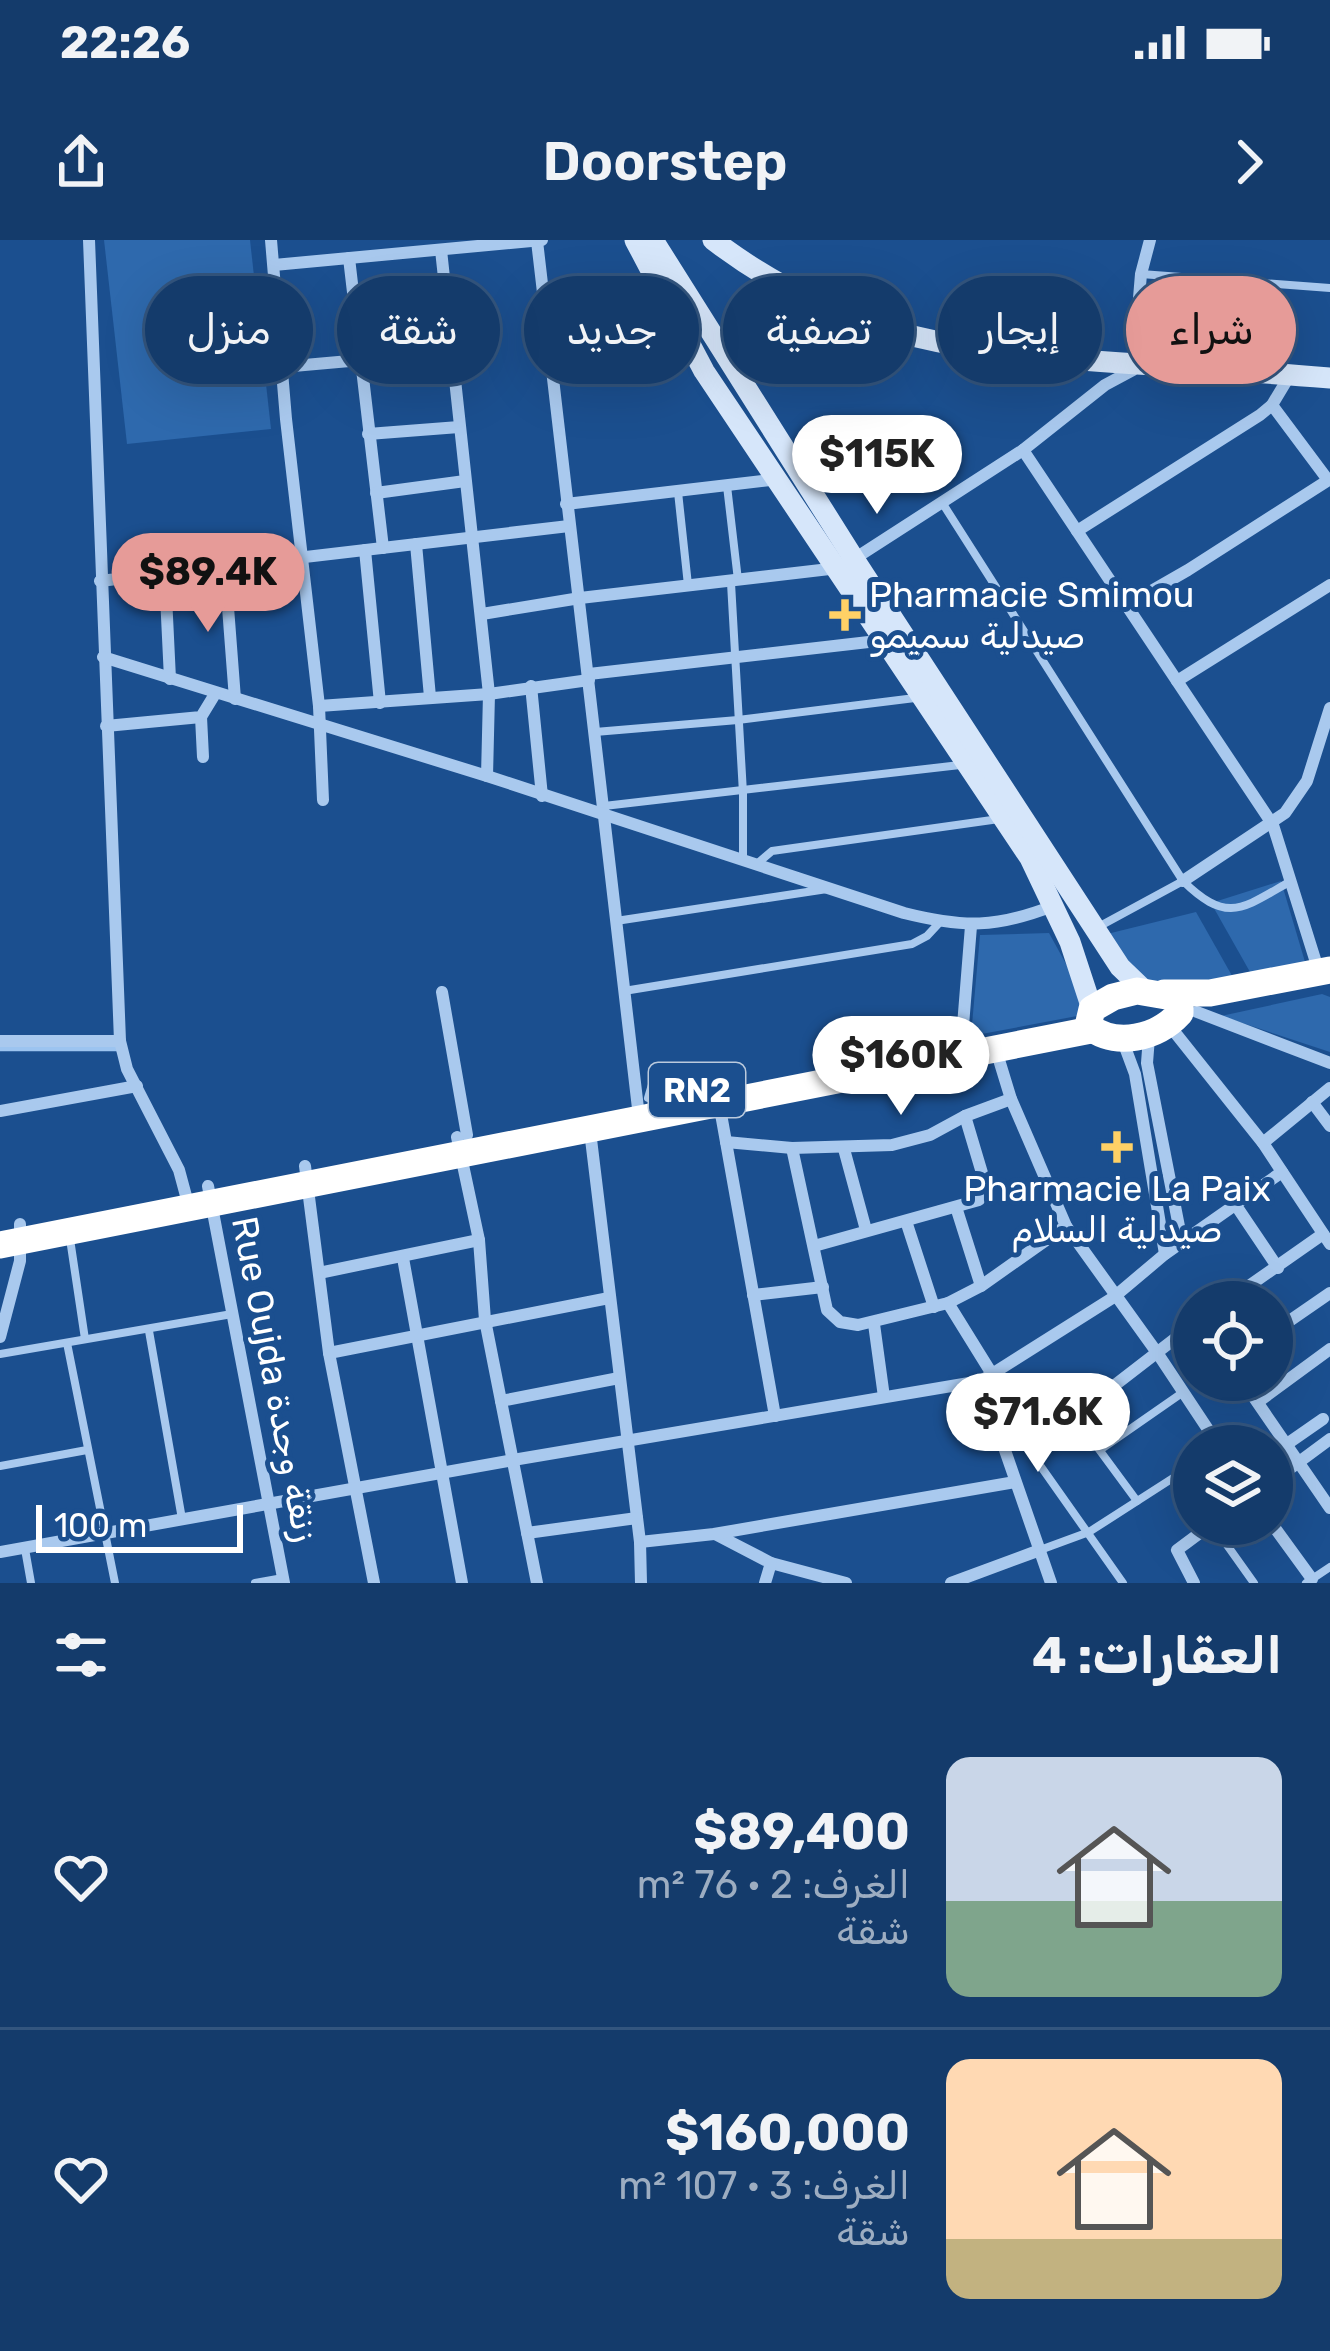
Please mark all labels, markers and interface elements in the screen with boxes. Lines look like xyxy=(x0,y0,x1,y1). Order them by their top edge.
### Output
text: 22:26 xyxy=(60,16,190,69)
icon: share xyxy=(48,129,114,195)
icon: forward xyxy=(1216,129,1282,195)
text: Doorstep xyxy=(542,130,788,194)
chip: منزل xyxy=(145,276,313,384)
chip: شقة xyxy=(337,276,500,384)
chip: جديد xyxy=(524,276,699,384)
chip: تصفية xyxy=(723,276,914,384)
chip: إيجار xyxy=(938,276,1102,384)
chip: شراء xyxy=(1126,276,1296,384)
pin: $115K xyxy=(793,415,961,517)
text: $115K xyxy=(819,431,935,477)
pin: $89.4K xyxy=(110,533,306,635)
text: $89.4K xyxy=(139,549,277,595)
place label: Pharmacie Smimou صيدلية سميمو xyxy=(869,573,1194,657)
marker: Pharmacie Smimou صيدلية سميمو xyxy=(832,602,858,628)
pin: $160K xyxy=(817,1016,985,1118)
text: $160K xyxy=(839,1032,963,1078)
road number: RN2 xyxy=(649,1063,745,1117)
marker: Pharmacie La Paix صيدلية السلام xyxy=(1104,1134,1130,1160)
place label: Pharmacie La Paix صيدلية السلام xyxy=(963,1167,1271,1253)
street label: Rue Oujda زنقة وجدة xyxy=(223,1213,328,1545)
map controls xyxy=(1173,1281,1293,1545)
button: locate xyxy=(1173,1281,1293,1401)
pin: $71.6K xyxy=(940,1373,1136,1475)
text: $71.6K xyxy=(973,1389,1103,1435)
button: layers xyxy=(1173,1425,1293,1545)
scale bar xyxy=(36,1499,243,1552)
text: 100 m xyxy=(54,1506,147,1545)
icon: filters xyxy=(48,1622,114,1688)
text: العقارات: 4 xyxy=(1032,1625,1282,1686)
text: $89,400 xyxy=(693,1801,910,1862)
icon: home xyxy=(1042,1805,1186,1949)
icon: heart xyxy=(48,1844,114,1910)
text: الغرف: 2 · 76 m² xyxy=(637,1862,910,1908)
text: شقة xyxy=(836,1908,910,1954)
text: $160,000 xyxy=(665,2102,910,2163)
icon: home xyxy=(1042,2107,1186,2251)
icon: heart xyxy=(48,2146,114,2212)
text: الغرف: 3 · 107 m² xyxy=(618,2163,910,2209)
text: شقة xyxy=(836,2209,910,2255)

